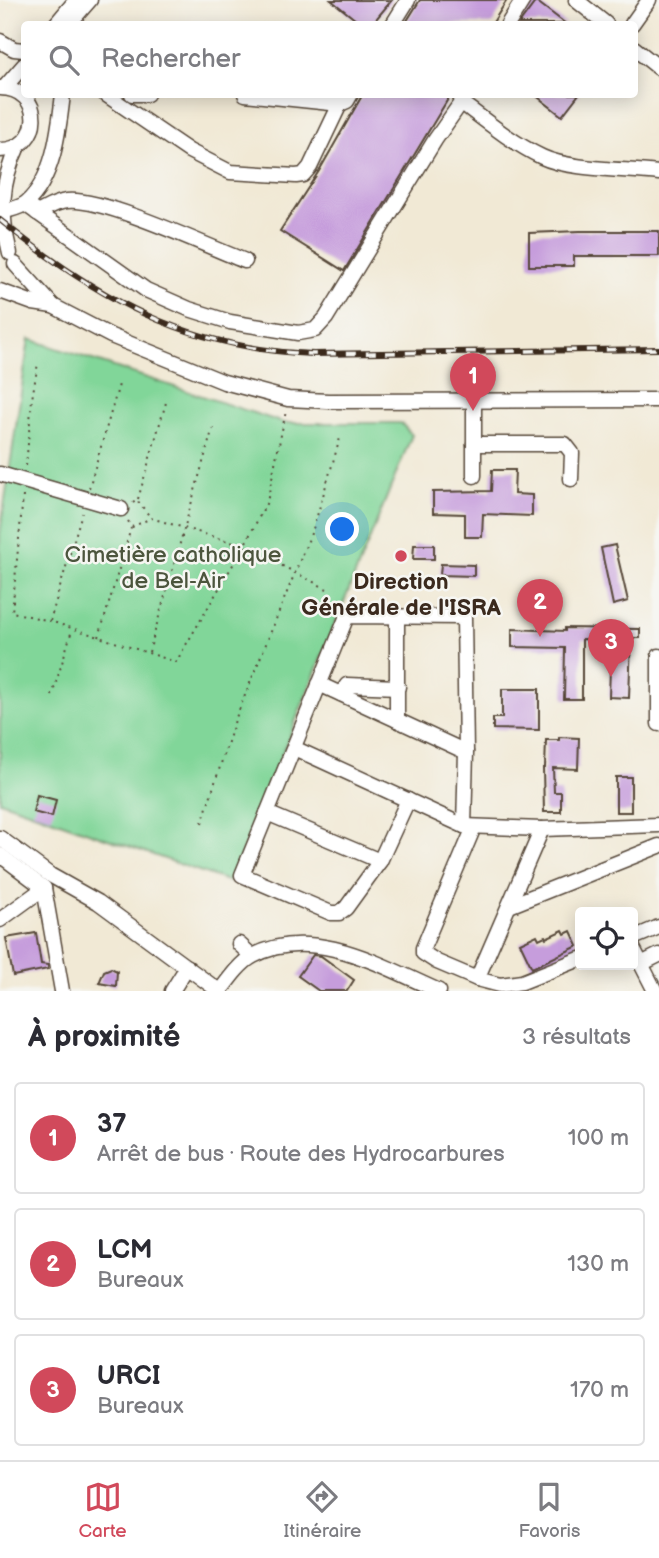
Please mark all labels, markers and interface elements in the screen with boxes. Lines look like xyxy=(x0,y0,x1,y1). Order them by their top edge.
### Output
search box xyxy=(21,21,638,98)
icon: search xyxy=(45,41,83,79)
text: Rechercher xyxy=(101,44,240,75)
pin: 1 xyxy=(450,353,496,411)
your location xyxy=(325,512,359,546)
park label: Cimetière catholique de Bel-Air xyxy=(65,541,281,595)
marker: Direction Générale de l'ISRA xyxy=(393,548,409,564)
place label: Direction Générale de l'ISRA xyxy=(301,568,502,622)
pin: 2 xyxy=(517,579,563,637)
pin: 3 xyxy=(588,619,634,677)
map controls xyxy=(575,907,638,970)
button: locate xyxy=(575,907,638,970)
text: À proximité xyxy=(28,1019,180,1055)
text: 3 résultats xyxy=(522,1023,631,1051)
text: 37 xyxy=(97,1109,127,1140)
text: 1 xyxy=(48,1124,58,1152)
text: 100 m xyxy=(568,1124,629,1152)
text: Arrêt de bus · Route des Hydrocarbures xyxy=(97,1140,505,1168)
text: LCM xyxy=(97,1235,152,1266)
text: 2 xyxy=(46,1250,60,1278)
text: 130 m xyxy=(567,1250,629,1278)
text: Bureaux xyxy=(97,1266,184,1294)
text: URCI xyxy=(97,1361,161,1392)
text: 3 xyxy=(46,1376,60,1404)
text: 170 m xyxy=(570,1376,629,1404)
text: Bureaux xyxy=(97,1392,184,1420)
tab: Carte xyxy=(79,1478,126,1543)
tab: Itinéraire xyxy=(284,1478,361,1543)
tab: Favoris xyxy=(518,1478,580,1543)

